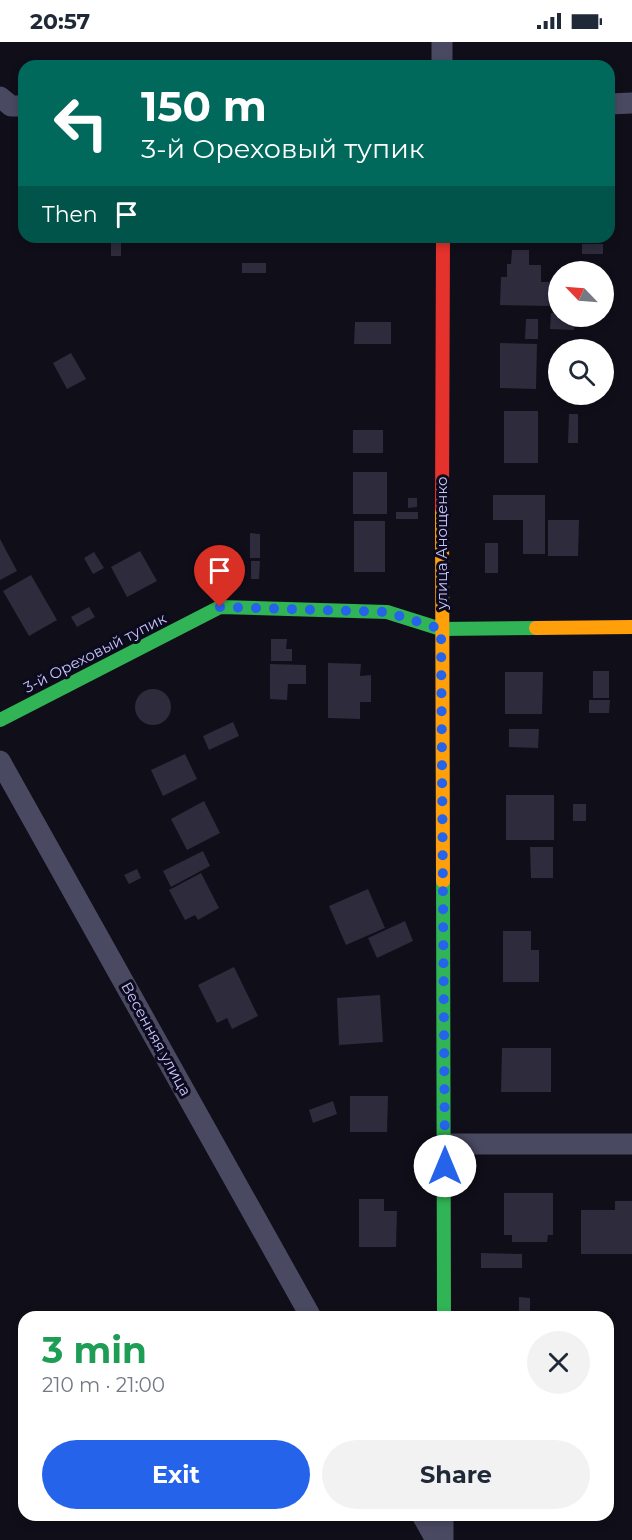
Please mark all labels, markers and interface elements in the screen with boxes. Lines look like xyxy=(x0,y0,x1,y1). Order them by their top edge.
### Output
text: 20:57 xyxy=(30,8,90,35)
text: 150 m xyxy=(141,80,267,132)
icon: left xyxy=(42,84,120,162)
text: 3-й Ореховый тупик xyxy=(141,132,424,165)
icon: arrive xyxy=(110,198,143,231)
text: Then xyxy=(42,201,98,228)
north arrow xyxy=(548,261,614,327)
map controls xyxy=(548,261,614,405)
button: search xyxy=(548,339,614,405)
street label: улица Анощенко xyxy=(432,477,451,610)
pin xyxy=(194,545,245,607)
icon: arrive xyxy=(203,554,236,587)
street label: 3-й Ореховый тупик xyxy=(20,608,169,697)
street label: Весенняя улица xyxy=(117,978,196,1099)
position arrow xyxy=(413,1134,477,1198)
text: 3 min xyxy=(42,1328,147,1372)
button: close xyxy=(527,1331,590,1394)
text: 210 m · 21:00 xyxy=(42,1373,165,1397)
button: Exit xyxy=(42,1440,310,1509)
button: Share xyxy=(322,1440,590,1509)

